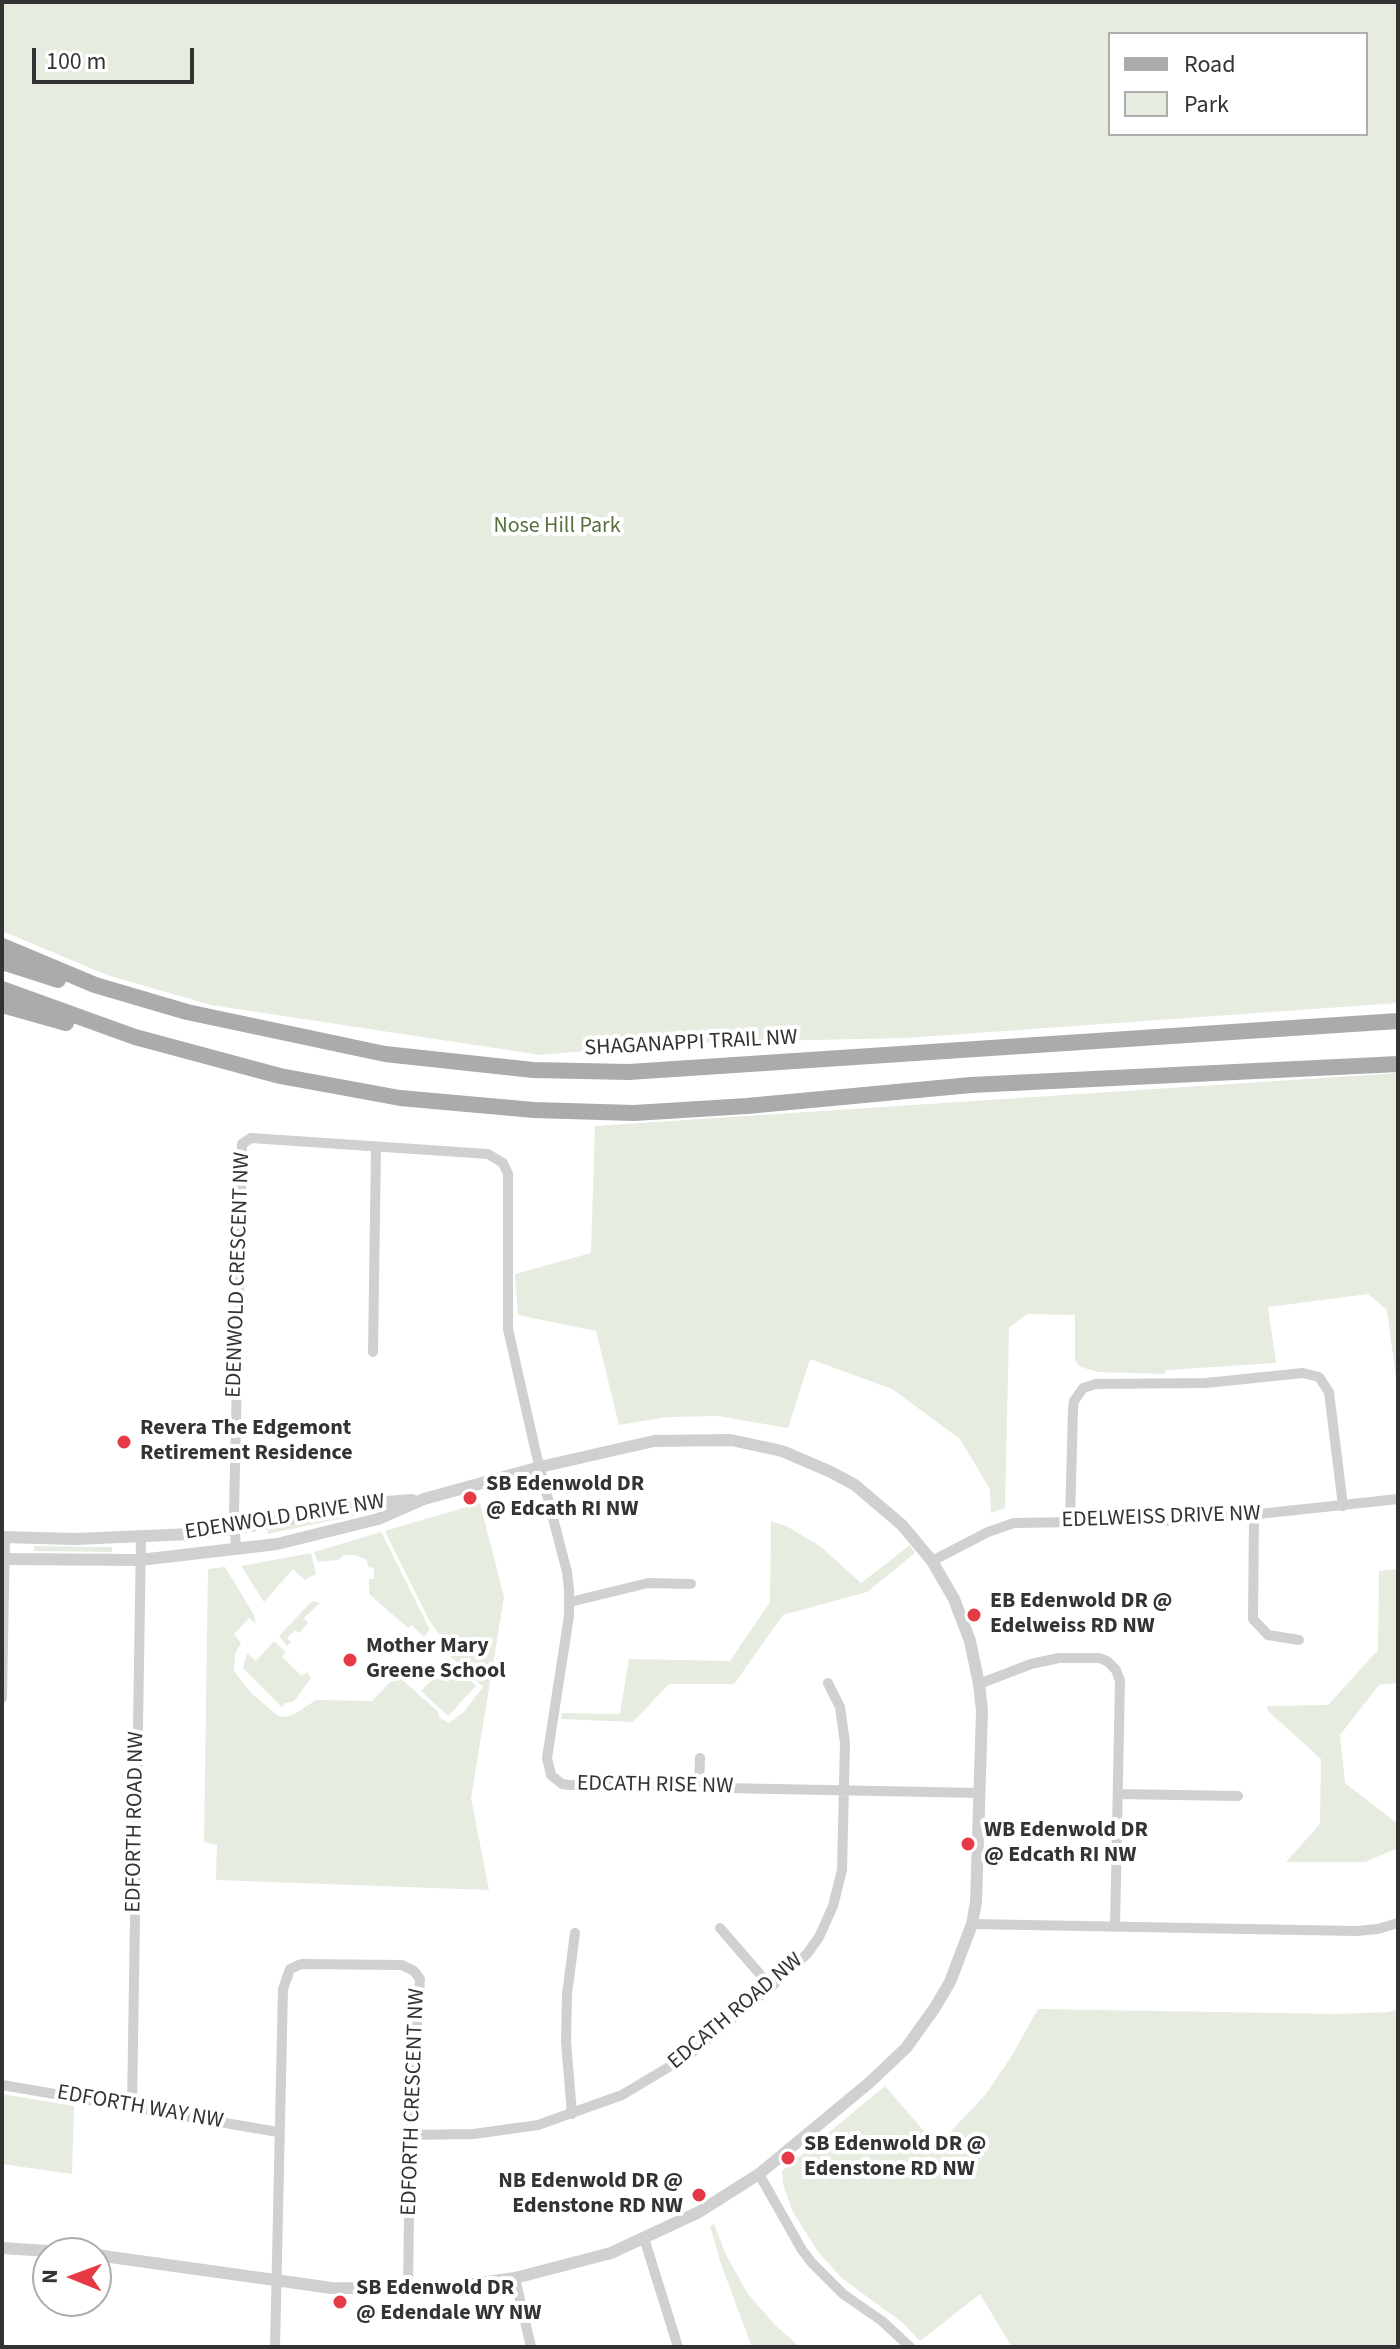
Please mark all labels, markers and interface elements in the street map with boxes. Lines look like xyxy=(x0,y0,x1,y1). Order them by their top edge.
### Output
scale bar xyxy=(36,32,198,82)
legend xyxy=(1108,32,1368,136)
text: 100 m xyxy=(46,44,106,79)
text: Road xyxy=(1184,47,1236,82)
text: Park xyxy=(1184,87,1229,122)
park label: Nose Hill Park xyxy=(493,514,621,540)
street label: SHAGANAPPI TRAIL NW xyxy=(584,1025,798,1063)
street label: EDENWOLD CRESCENT NW xyxy=(222,1152,256,1398)
place label: Revera The Edgemont Retirement Residence xyxy=(140,1416,353,1468)
marker: Revera The Edgemont Retirement Residence xyxy=(115,1433,133,1451)
place label: SB Edenwold DR @ Edcath RI NW xyxy=(486,1472,644,1524)
street label: EDENWOLD DRIVE NW xyxy=(183,1489,387,1547)
marker: SB Edenwold DR @ Edcath RI NW xyxy=(461,1489,479,1507)
street label: EDELWEISS DRIVE NW xyxy=(1061,1501,1261,1535)
place label: EB Edenwold DR @ Edelweiss RD NW xyxy=(990,1589,1172,1640)
marker: EB Edenwold DR @ Edelweiss RD NW xyxy=(965,1606,983,1624)
place label: Mother Mary Greene School xyxy=(366,1634,506,1686)
marker: Mother Mary Greene School xyxy=(341,1651,359,1669)
street label: EDFORTH ROAD NW xyxy=(121,1731,151,1913)
street label: EDCATH RISE NW xyxy=(577,1771,733,1801)
place label: WB Edenwold DR @ Edcath RI NW xyxy=(984,1818,1148,1870)
marker: WB Edenwold DR @ Edcath RI NW xyxy=(959,1835,977,1853)
street label: EDCATH ROAD NW xyxy=(663,1948,809,2076)
street label: EDFORTH CRESCENT NW xyxy=(397,1988,431,2216)
street label: EDFORTH WAY NW xyxy=(55,2080,225,2136)
place label: SB Edenwold DR @ Edenstone RD NW xyxy=(804,2132,986,2184)
marker: SB Edenwold DR @ Edenstone RD NW xyxy=(779,2149,797,2167)
place label: NB Edenwold DR @ Edenstone RD NW xyxy=(498,2169,683,2220)
marker: NB Edenwold DR @ Edenstone RD NW xyxy=(690,2186,708,2204)
north arrow xyxy=(32,2237,112,2317)
text: N xyxy=(34,2269,66,2284)
place label: SB Edenwold DR @ Edendale WY NW xyxy=(356,2276,541,2328)
marker: SB Edenwold DR @ Edendale WY NW xyxy=(331,2293,349,2311)

